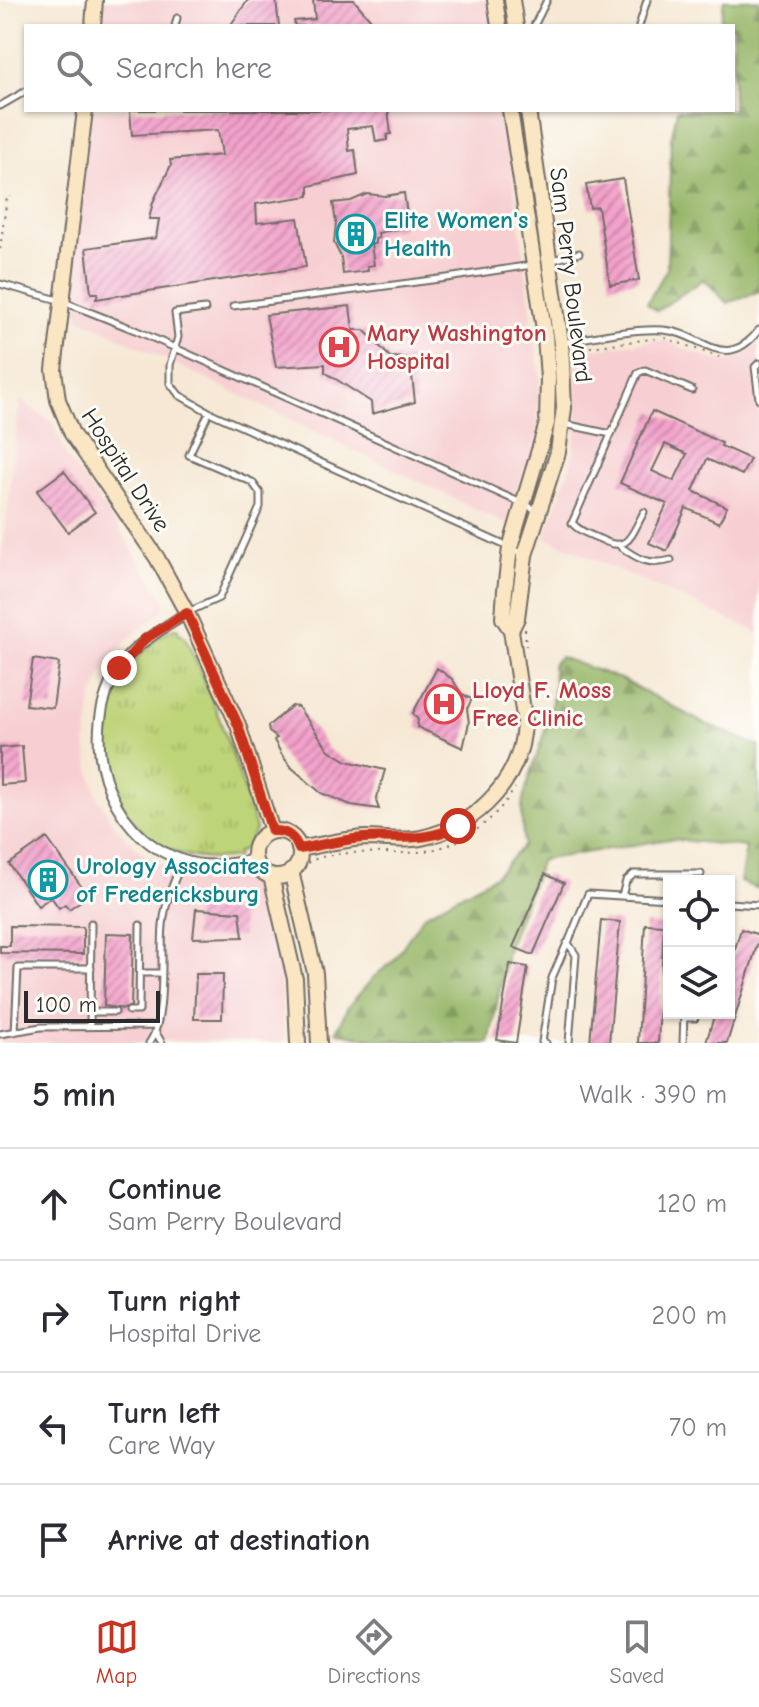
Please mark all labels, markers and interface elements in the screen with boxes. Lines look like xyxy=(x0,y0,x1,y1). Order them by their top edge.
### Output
search box xyxy=(24,24,735,112)
icon: search xyxy=(52,46,96,90)
text: Search here xyxy=(116,51,272,86)
street label: Sam Perry Boulevard xyxy=(544,166,598,384)
place label: Elite Women's Health xyxy=(384,206,528,262)
building icon: Elite Women's Health xyxy=(335,213,377,255)
place label: Mary Washington Hospital xyxy=(367,319,547,375)
hospital icon: Mary Washington Hospital xyxy=(318,326,360,368)
street label: Hospital Drive xyxy=(76,403,176,537)
route end xyxy=(101,650,137,686)
place label: Lloyd F. Moss Free Clinic xyxy=(472,676,611,732)
hospital icon: Lloyd F. Moss Free Clinic xyxy=(423,683,465,725)
route start xyxy=(440,808,476,844)
place label: Urology Associates of Fredericksburg xyxy=(76,852,269,908)
building icon: Urology Associates of Fredericksburg xyxy=(27,859,69,901)
map controls xyxy=(663,875,735,1019)
button: locate xyxy=(663,875,735,947)
button: layers xyxy=(663,947,735,1019)
scale bar xyxy=(24,987,160,1023)
text: 100 m xyxy=(36,992,97,1018)
text: 5 min xyxy=(32,1075,116,1115)
text: Walk · 390 m xyxy=(580,1080,727,1110)
text: Continue xyxy=(108,1172,222,1207)
icon: ahead xyxy=(32,1182,76,1226)
text: 120 m xyxy=(657,1189,727,1219)
text: Sam Perry Boulevard xyxy=(108,1207,342,1237)
text: Turn right xyxy=(108,1284,240,1319)
icon: right xyxy=(32,1294,76,1338)
text: 200 m xyxy=(652,1301,727,1331)
text: Hospital Drive xyxy=(108,1319,261,1349)
text: Turn left xyxy=(108,1396,220,1431)
icon: left xyxy=(32,1406,76,1450)
text: 70 m xyxy=(669,1413,727,1443)
text: Care Way xyxy=(108,1431,215,1461)
icon: arrive xyxy=(32,1518,76,1562)
text: Arrive at destination xyxy=(108,1523,370,1558)
tab: Map xyxy=(95,1615,139,1689)
tab: Directions xyxy=(328,1615,421,1689)
tab: Saved xyxy=(610,1615,664,1689)

